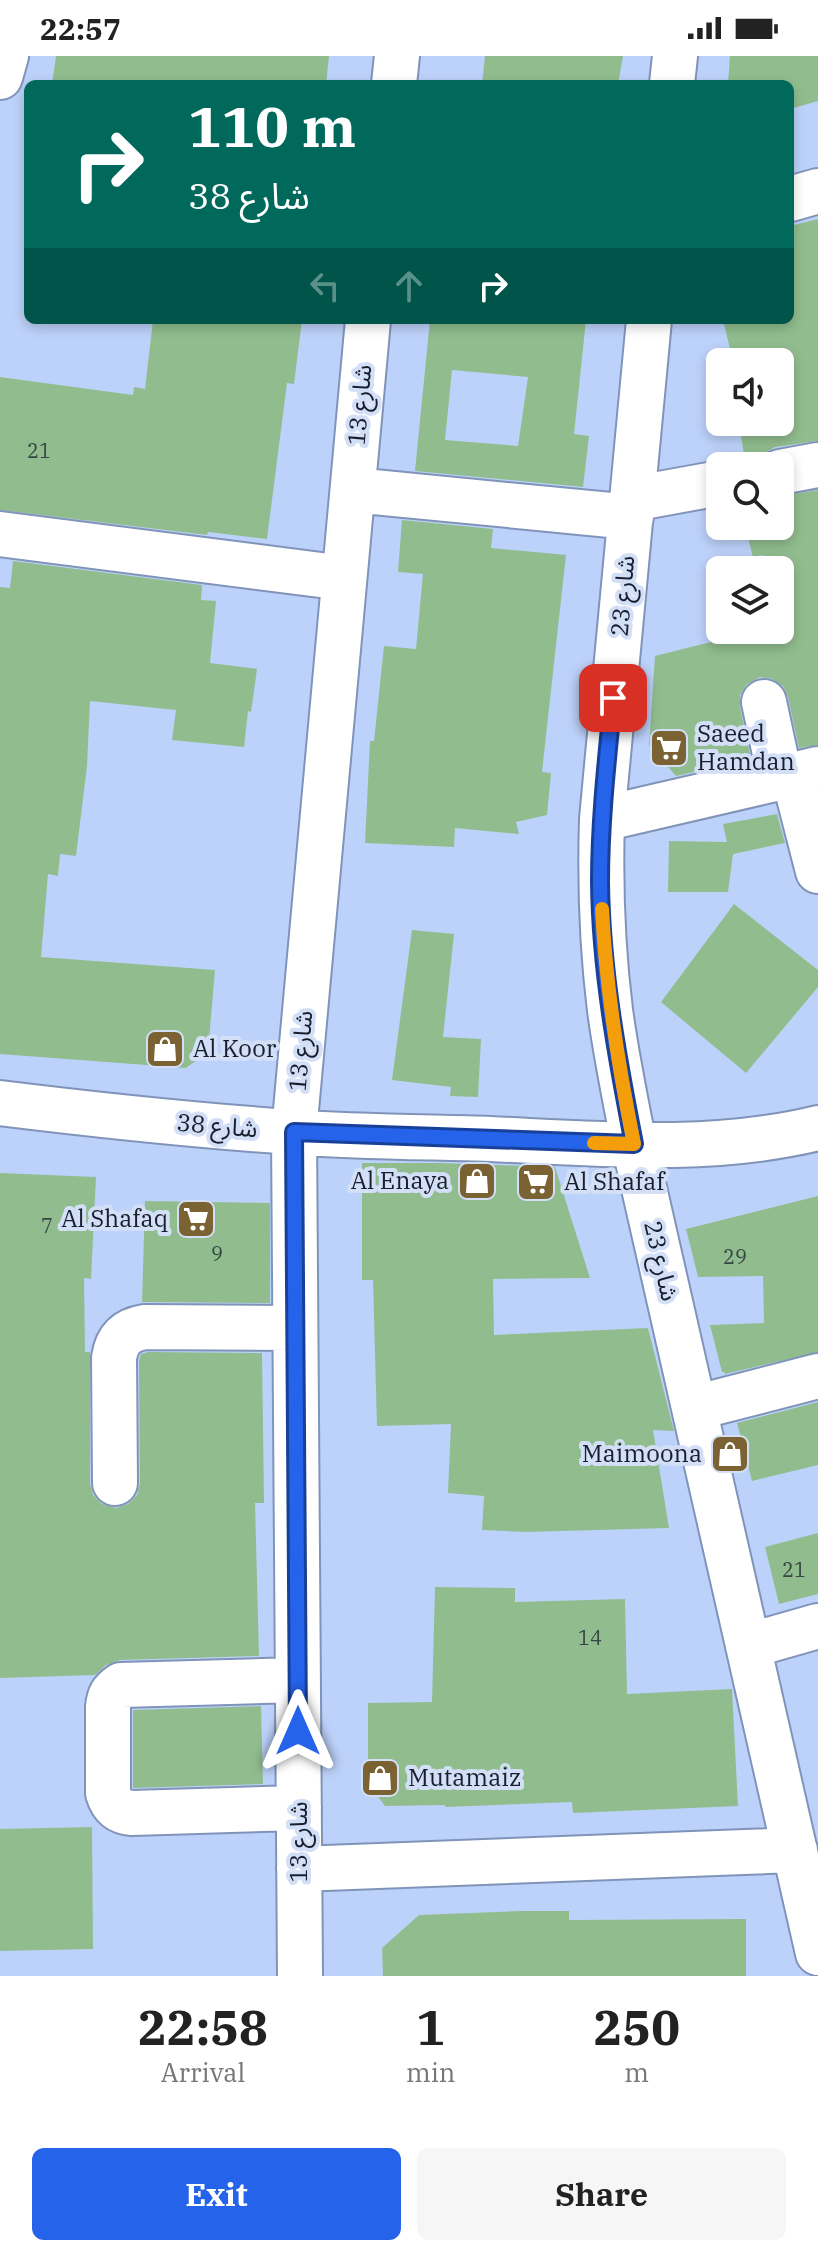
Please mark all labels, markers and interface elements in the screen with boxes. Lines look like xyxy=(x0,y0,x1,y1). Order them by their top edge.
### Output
text: 22:57 xyxy=(40,9,121,48)
text: 110 m xyxy=(188,90,356,162)
icon: right xyxy=(56,112,160,216)
text: شارع 38 xyxy=(188,172,310,219)
icon: left xyxy=(303,264,347,308)
icon: ahead xyxy=(387,264,431,308)
icon: right xyxy=(471,264,515,308)
map controls xyxy=(706,348,794,644)
button: sound xyxy=(706,348,794,436)
street label: شارع 13 xyxy=(340,363,380,447)
house number: 21 xyxy=(27,437,51,464)
button: search xyxy=(706,452,794,540)
street label: شارع 23 xyxy=(603,554,643,638)
button: layers xyxy=(706,556,794,644)
pin xyxy=(579,664,647,732)
icon: arrive xyxy=(591,676,635,720)
place label: Saeed Hamdan xyxy=(697,717,795,777)
supermarket icon: Saeed Hamdan xyxy=(648,727,690,769)
street label: شارع 13 xyxy=(281,1009,321,1093)
shop icon: Al Koor xyxy=(144,1028,186,1070)
place label: Al Koor xyxy=(193,1032,277,1064)
street label: شارع 38 xyxy=(175,1106,259,1146)
shop icon: Al Enaya xyxy=(456,1160,498,1202)
supermarket icon: Al Shafaf xyxy=(515,1161,557,1203)
place label: Al Enaya xyxy=(351,1164,449,1196)
place label: Al Shafaf xyxy=(564,1165,666,1197)
supermarket icon: Al Shafaq xyxy=(175,1198,217,1240)
place label: Al Shafaq xyxy=(61,1202,168,1234)
house number: 7 xyxy=(41,1212,53,1239)
street label: شارع 23 xyxy=(635,1218,687,1304)
house number: 9 xyxy=(211,1240,223,1267)
house number: 29 xyxy=(723,1243,747,1270)
shop icon: Maimoona xyxy=(709,1433,751,1475)
place label: Maimoona xyxy=(582,1437,702,1469)
house number: 21 xyxy=(782,1556,806,1583)
house number: 14 xyxy=(578,1624,602,1651)
position arrow xyxy=(256,1689,340,1773)
shop icon: Mutamaiz xyxy=(359,1757,401,1799)
place label: Mutamaiz xyxy=(408,1761,521,1793)
street label: شارع 13 xyxy=(282,1801,316,1883)
text: 22:58 xyxy=(138,1996,268,2058)
text: 1 xyxy=(416,1996,445,2058)
text: 250 xyxy=(594,1996,680,2058)
text: Arrival xyxy=(161,2055,245,2089)
text: min xyxy=(406,2055,455,2089)
text: m xyxy=(624,2055,649,2089)
button: Exit xyxy=(32,2148,401,2240)
button: Share xyxy=(417,2148,786,2240)

